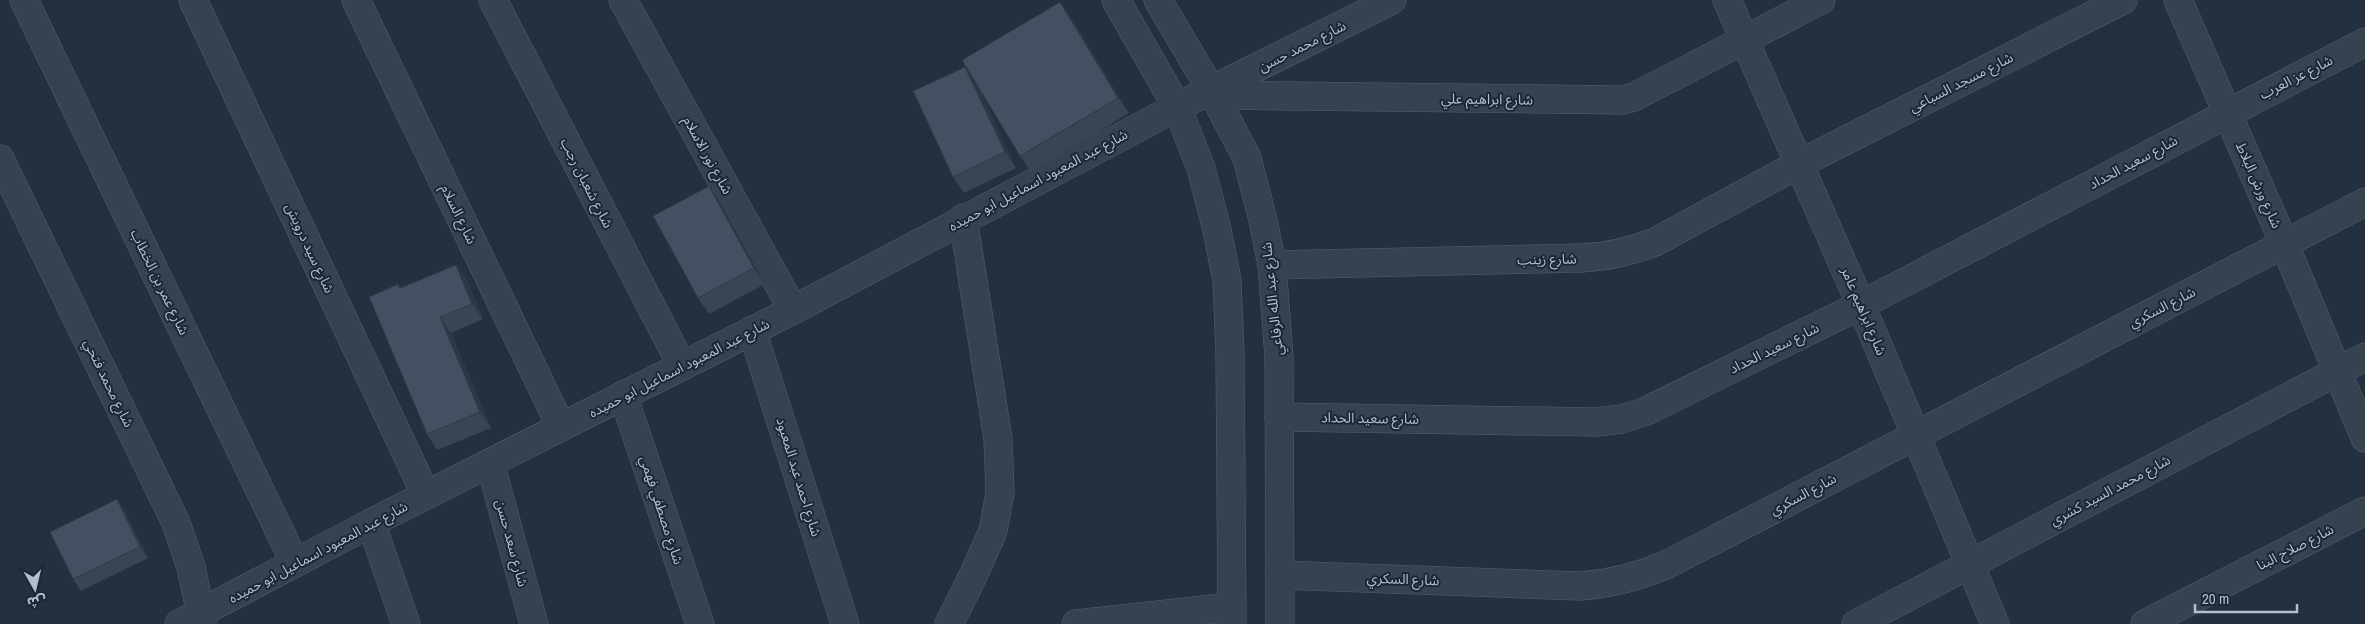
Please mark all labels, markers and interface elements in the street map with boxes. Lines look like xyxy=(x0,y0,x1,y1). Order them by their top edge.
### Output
street label: شارع محمد حسن xyxy=(1255,16,1350,78)
street label: شارع مسجد السباعي xyxy=(1906,48,2017,118)
street label: شارع عز العرب xyxy=(2256,51,2337,105)
street label: شارع ابراهيم علي xyxy=(1441,89,1533,111)
street label: شارع نور الاسلام xyxy=(677,113,737,198)
street label: شارع عبد المعبود اسماعيل ابو حميده xyxy=(945,125,1132,237)
street label: شارع سعيد الحداد xyxy=(2086,131,2181,195)
street label: شارع شعبان رجب xyxy=(555,135,617,232)
street label: شارع ورش البلاط xyxy=(2230,139,2286,232)
street label: شارع السلام xyxy=(435,181,481,248)
street label: شارع سيد درويش xyxy=(279,200,339,297)
street label: شارع عمر بن الخطاب xyxy=(125,226,193,339)
street label: شارع عبد الله الرفاعي xyxy=(1257,241,1289,357)
street label: شارع زينب xyxy=(1517,249,1577,271)
street label: شارع ابراهيم عامر xyxy=(1835,263,1891,359)
street label: شارع السكري xyxy=(2126,282,2199,334)
street label: شارع عبد المعبود اسماعيل ابو حميده xyxy=(586,314,773,423)
street label: شارع سعيد الحداد xyxy=(1726,318,1823,379)
street label: شارع محمد فتحي xyxy=(78,336,138,431)
street label: شارع سعيد الحداد xyxy=(1321,408,1419,430)
street label: شارع احمد عبد المعبود xyxy=(770,415,826,539)
street label: شارع محمد السيد كشري xyxy=(2047,451,2174,531)
street label: شارع مصطفي فهمي xyxy=(634,453,688,567)
street label: شارع السكري xyxy=(1767,469,1840,521)
street label: شارع عبد المعبود اسماعيل ابو حميده xyxy=(225,497,412,609)
street label: شارع سعد حسن xyxy=(490,497,532,589)
street label: شارع صلاح البنا xyxy=(2253,520,2338,576)
north arrow xyxy=(10,564,60,614)
street label: شارع السكري xyxy=(1366,569,1440,592)
scale bar xyxy=(2195,582,2298,614)
text: 20 m xyxy=(2202,588,2229,609)
text: ش xyxy=(26,592,48,612)

